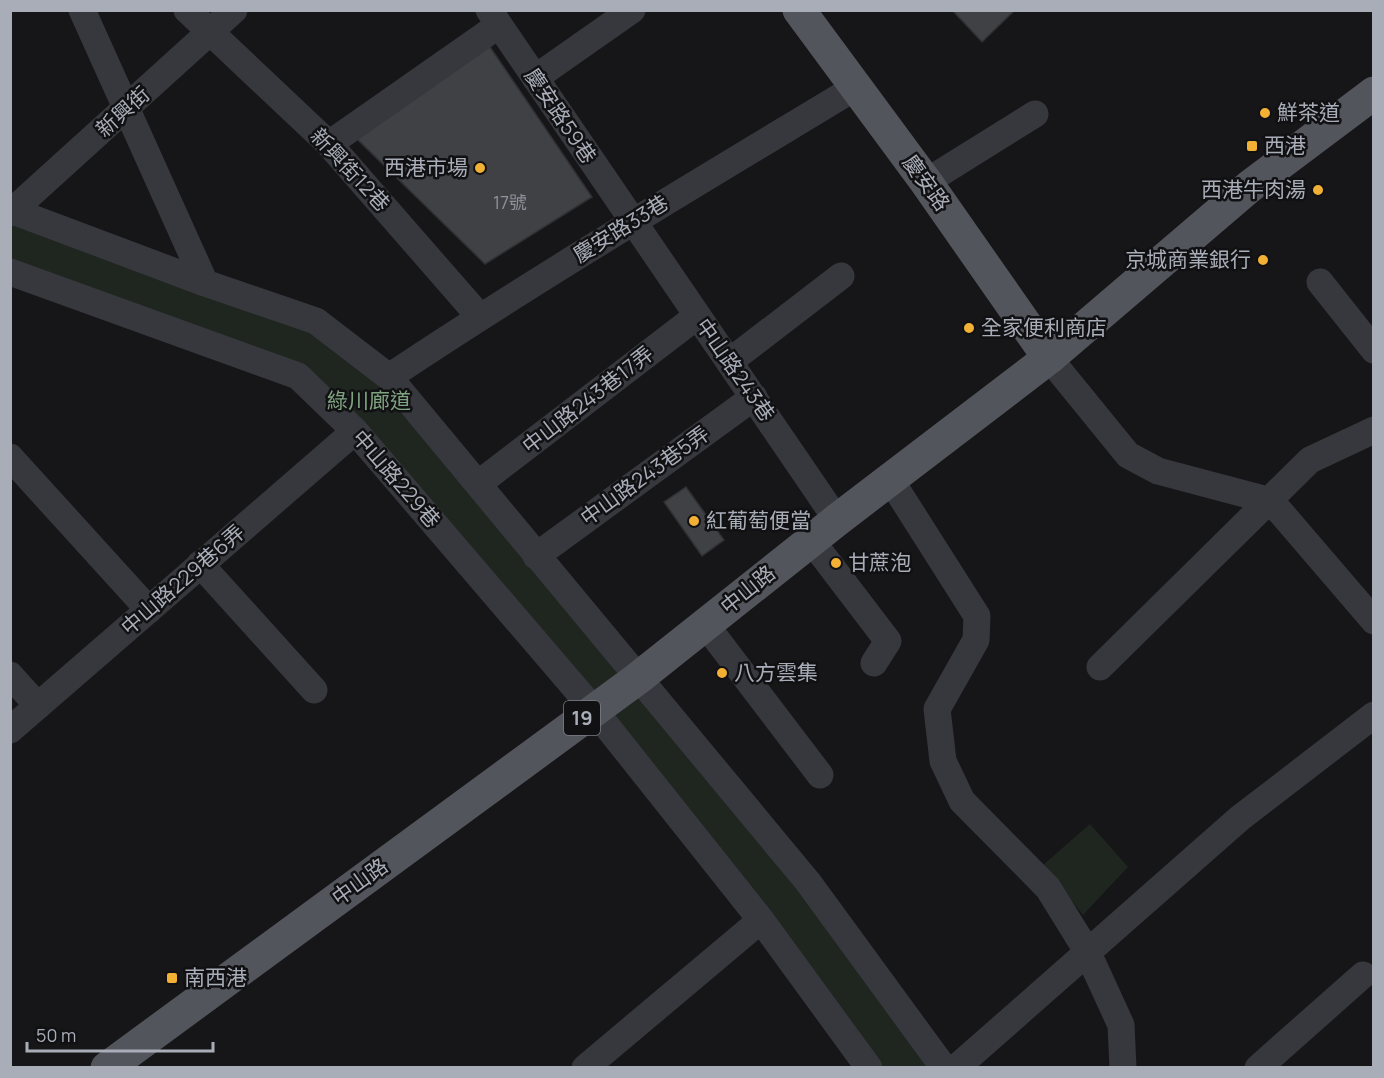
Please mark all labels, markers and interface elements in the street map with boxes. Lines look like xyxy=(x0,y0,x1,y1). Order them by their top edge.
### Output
street label: 慶安路59巷 xyxy=(519,62,603,169)
street label: 新興街 xyxy=(90,80,155,143)
place label: 鮮茶道 xyxy=(1277,98,1340,126)
marker: 鮮茶道 xyxy=(1258,106,1272,120)
street label: 新興街12巷 xyxy=(305,122,396,217)
place label: 西港 xyxy=(1264,131,1306,159)
marker: 西港 xyxy=(1245,139,1259,153)
street label: 慶安路 xyxy=(897,149,957,216)
place label: 西港市場 xyxy=(384,153,468,181)
marker: 西港市場 xyxy=(473,161,487,175)
place label: 西港牛肉湯 xyxy=(1201,175,1306,203)
marker: 西港牛肉湯 xyxy=(1311,183,1325,197)
street label: 慶安路33巷 xyxy=(568,188,673,268)
house number: 17號 xyxy=(493,190,527,214)
place label: 京城商業銀行 xyxy=(1125,245,1251,273)
marker: 京城商業銀行 xyxy=(1256,253,1270,267)
street label: 中山路243巷 xyxy=(690,312,782,426)
place label: 全家便利商店 xyxy=(981,313,1107,341)
marker: 全家便利商店 xyxy=(962,321,976,335)
street label: 中山路243巷17弄 xyxy=(516,339,659,459)
park label: 綠川廊道 xyxy=(327,386,411,414)
street label: 中山路243巷5弄 xyxy=(574,419,714,531)
street label: 中山路229巷 xyxy=(347,424,447,533)
place label: 紅葡萄便當 xyxy=(706,506,811,534)
marker: 紅葡萄便當 xyxy=(687,514,701,528)
street label: 中山路229巷6弄 xyxy=(115,518,250,641)
place label: 甘蔗泡 xyxy=(848,548,911,576)
marker: 甘蔗泡 xyxy=(829,556,843,570)
street label: 中山路 xyxy=(714,559,781,620)
place label: 八方雲集 xyxy=(734,658,818,686)
marker: 八方雲集 xyxy=(715,666,729,680)
road number: 19 xyxy=(564,701,600,735)
street label: 中山路 xyxy=(326,851,393,911)
place label: 南西港 xyxy=(184,963,247,991)
marker: 南西港 xyxy=(165,971,179,985)
scale bar xyxy=(27,1015,213,1053)
text: 50 m xyxy=(36,1023,76,1047)

